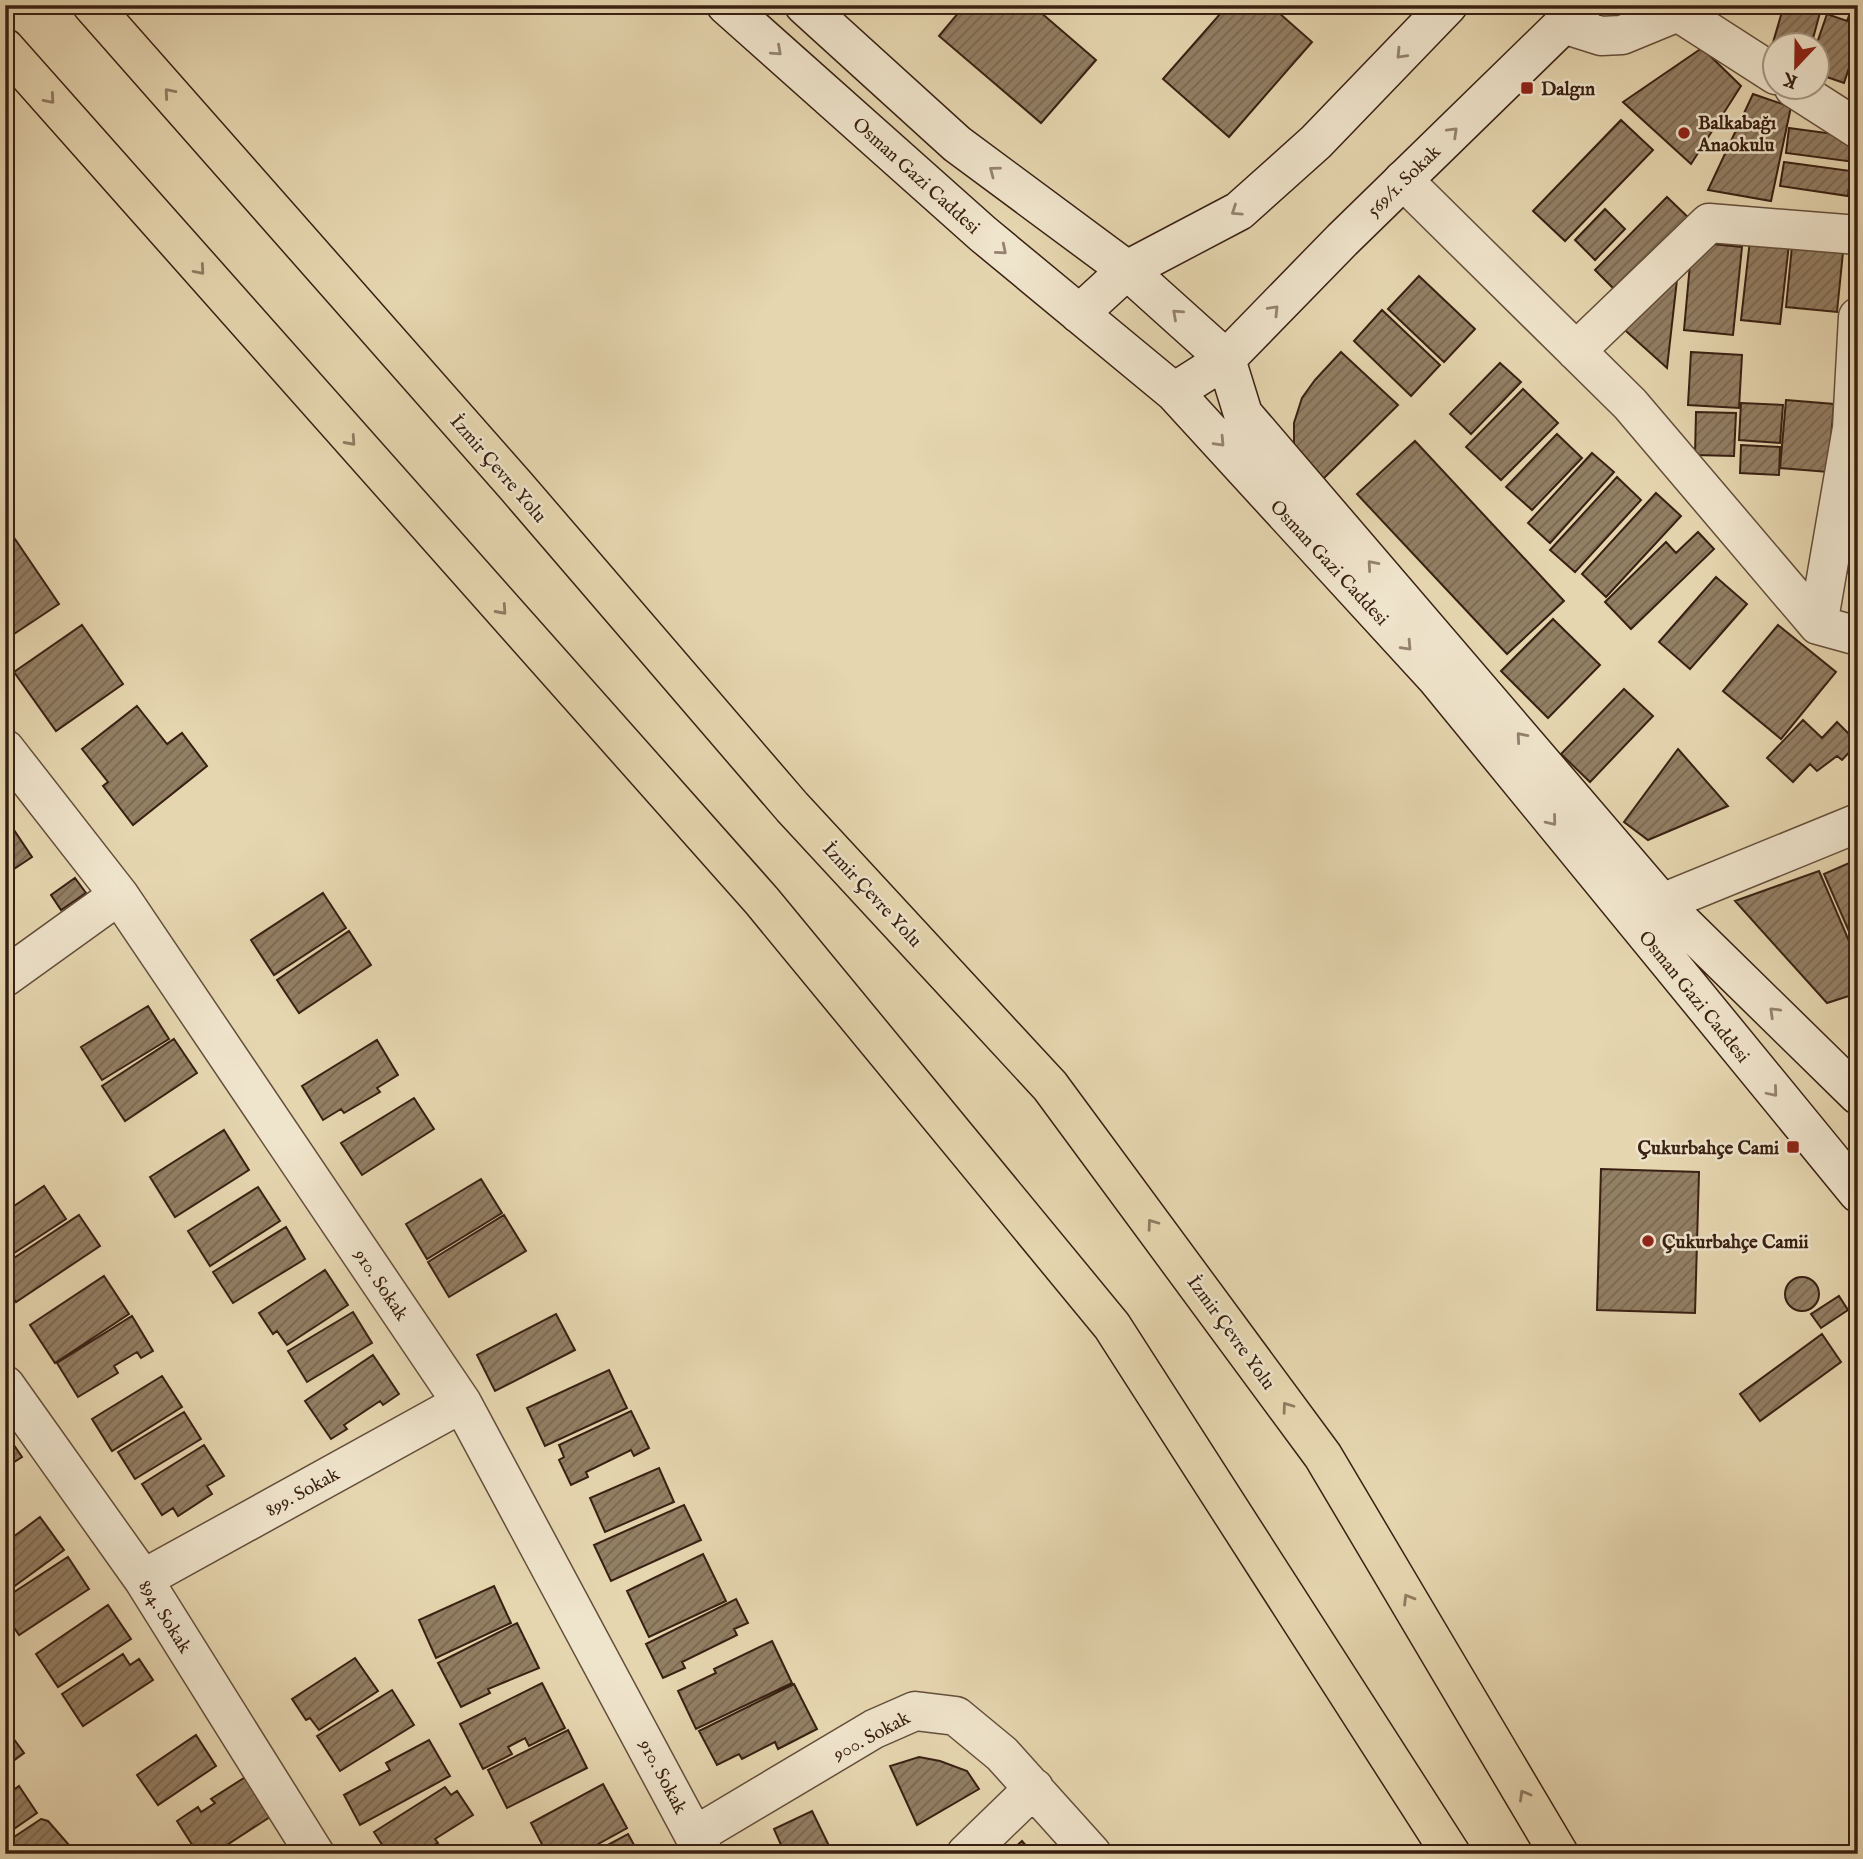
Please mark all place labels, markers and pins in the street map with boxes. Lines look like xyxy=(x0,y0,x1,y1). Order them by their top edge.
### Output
place label: Dalgın xyxy=(1541,78,1595,102)
marker: Dalgın xyxy=(1519,80,1535,96)
place label: Balkabağı Anaokulu xyxy=(1697,112,1776,158)
marker: Balkabağı Anaokulu xyxy=(1676,125,1692,141)
place label: Çukurbahçe Cami xyxy=(1638,1137,1779,1161)
marker: Çukurbahçe Cami xyxy=(1785,1139,1801,1155)
place label: Çukurbahçe Camii xyxy=(1662,1231,1809,1255)
marker: Çukurbahçe Camii xyxy=(1640,1233,1656,1249)

